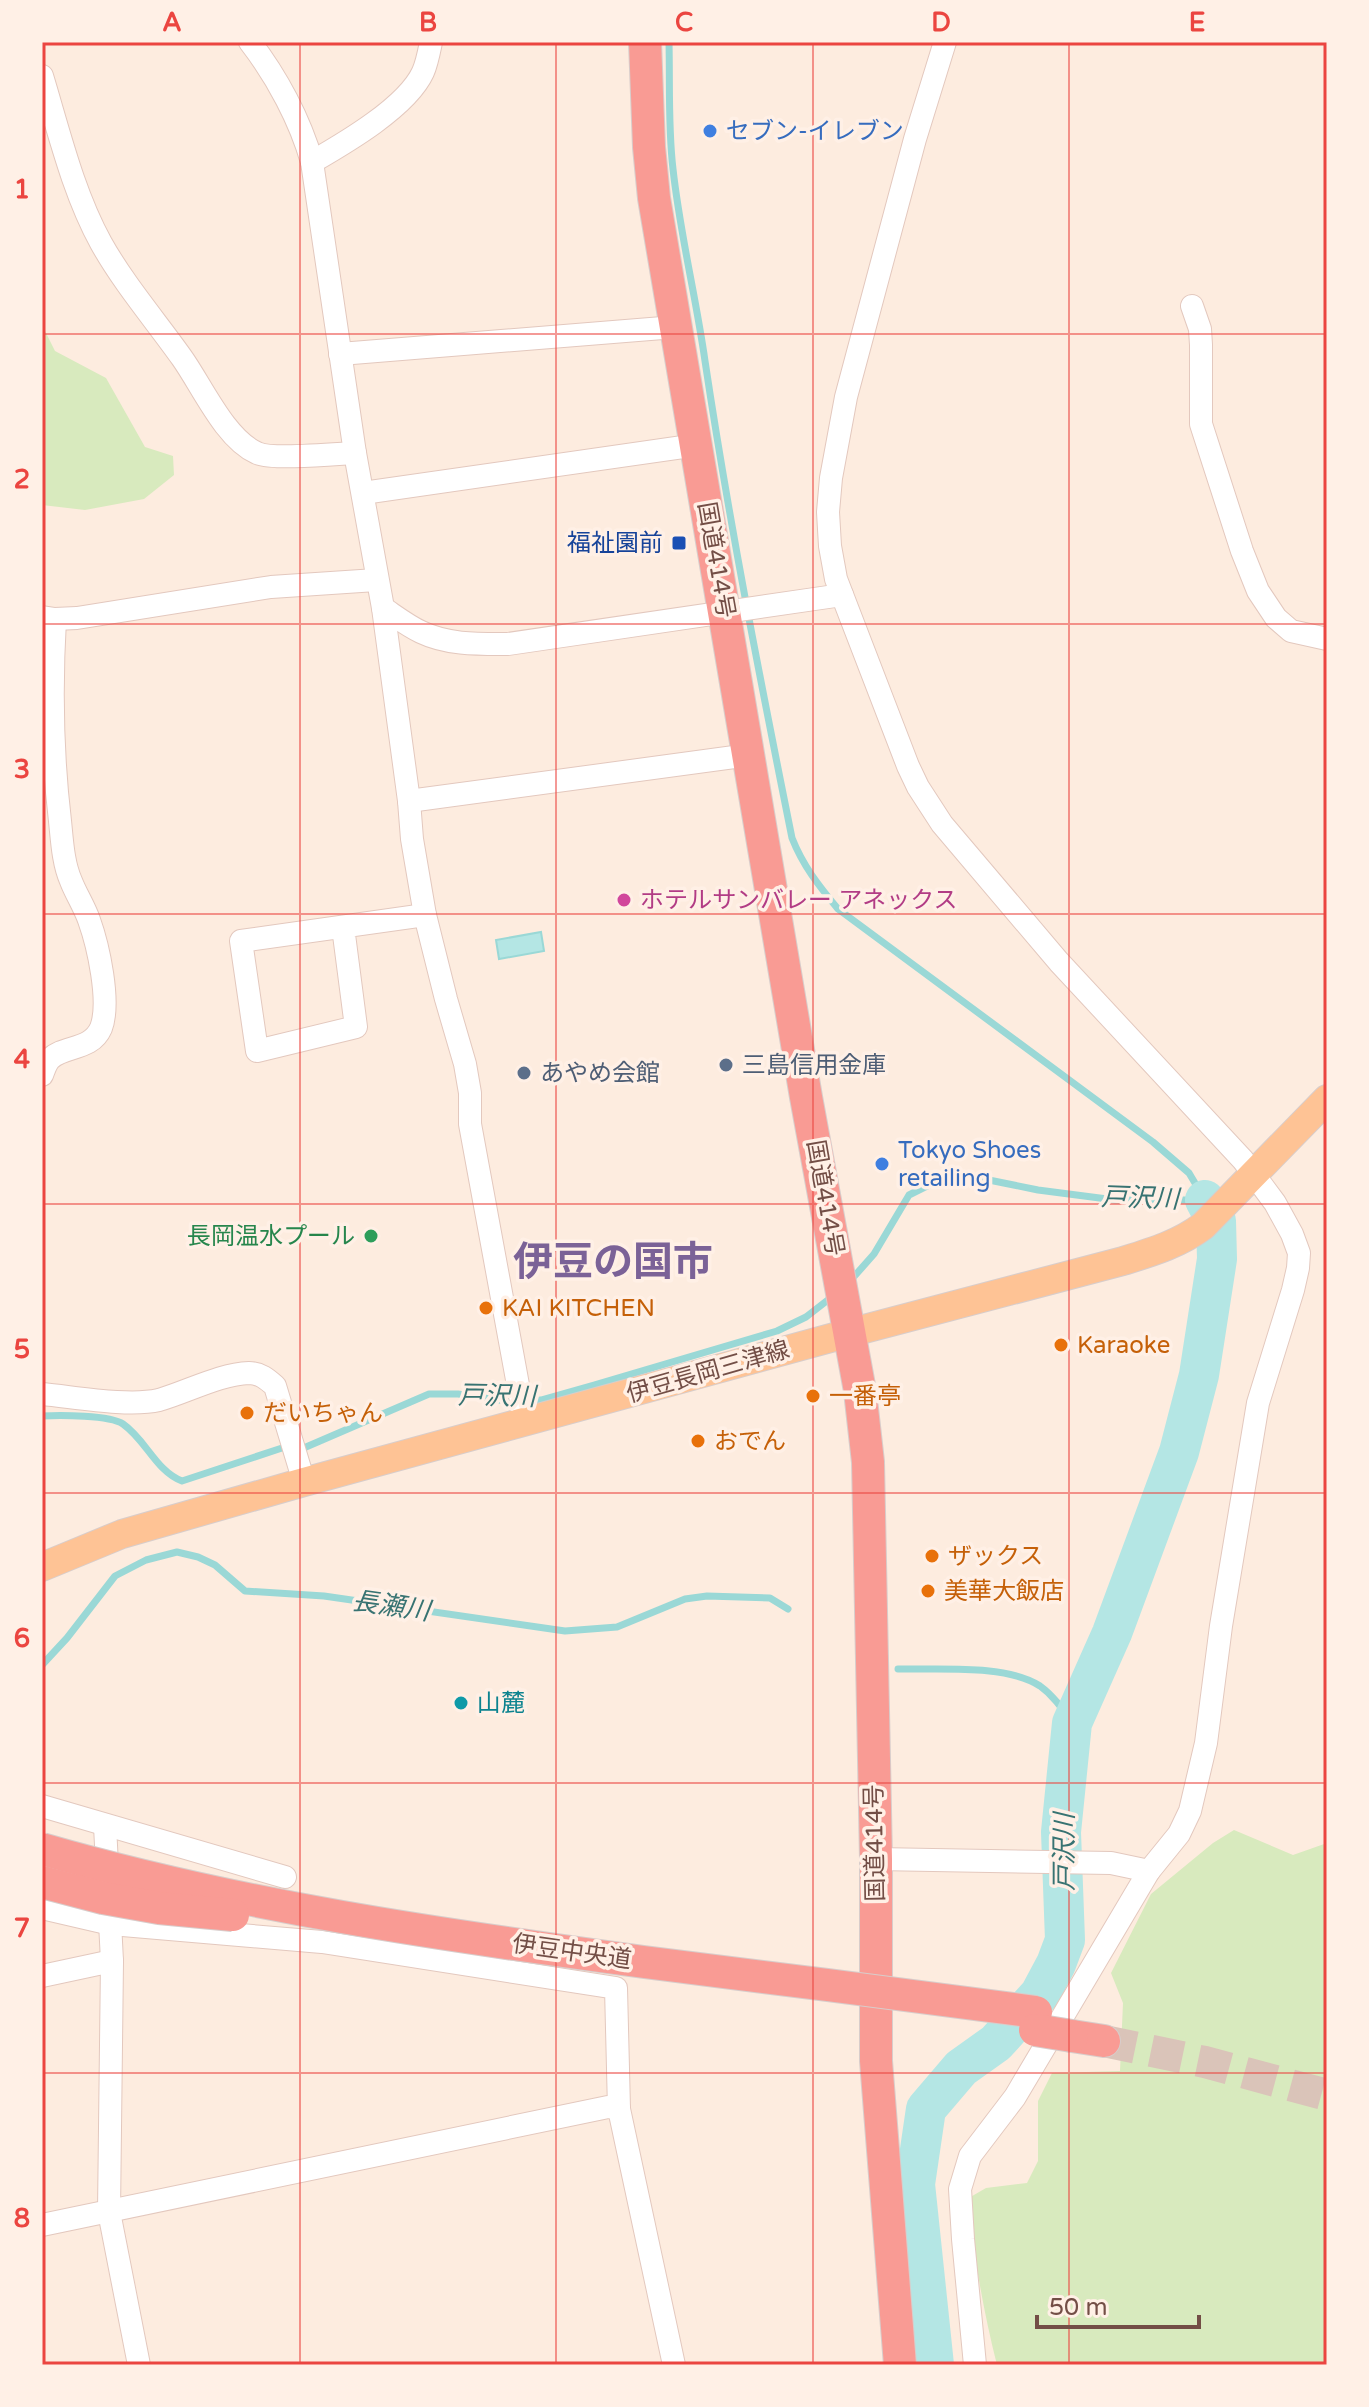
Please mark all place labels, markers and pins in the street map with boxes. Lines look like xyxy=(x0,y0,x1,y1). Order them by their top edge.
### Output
place label: セブン-イレブン xyxy=(726,117,904,146)
marker: セブン-イレブン xyxy=(701,122,719,140)
place label: 福祉園前 xyxy=(567,529,663,558)
marker: 福祉園前 xyxy=(670,534,688,552)
place label: ホテルサンバレー アネックス xyxy=(640,886,958,915)
marker: ホテルサンバレー アネックス xyxy=(615,891,633,909)
place label: 三島信用金庫 xyxy=(742,1051,886,1080)
marker: 三島信用金庫 xyxy=(717,1056,735,1074)
place label: あやめ会館 xyxy=(540,1059,660,1088)
marker: あやめ会館 xyxy=(515,1064,533,1082)
place label: Tokyo Shoes retailing xyxy=(898,1136,1041,1193)
marker: Tokyo Shoes retailing xyxy=(873,1155,891,1173)
place label: 長岡温水プール xyxy=(187,1222,355,1251)
marker: 長岡温水プール xyxy=(362,1227,380,1245)
place label: KAI KITCHEN xyxy=(502,1294,655,1323)
marker: KAI KITCHEN xyxy=(477,1299,495,1317)
place label: Karaoke xyxy=(1077,1331,1170,1360)
marker: Karaoke xyxy=(1052,1336,1070,1354)
place label: 一番亭 xyxy=(829,1382,901,1411)
marker: 一番亭 xyxy=(804,1387,822,1405)
place label: だいちゃん xyxy=(263,1399,383,1428)
marker: だいちゃん xyxy=(238,1404,256,1422)
place label: おでん xyxy=(714,1427,786,1456)
marker: おでん xyxy=(689,1432,707,1450)
place label: ザックス xyxy=(948,1542,1043,1571)
marker: ザックス xyxy=(923,1547,941,1565)
place label: 美華大飯店 xyxy=(944,1577,1064,1606)
marker: 美華大飯店 xyxy=(919,1582,937,1600)
place label: 山麓 xyxy=(477,1689,525,1718)
marker: 山麓 xyxy=(452,1694,470,1712)

